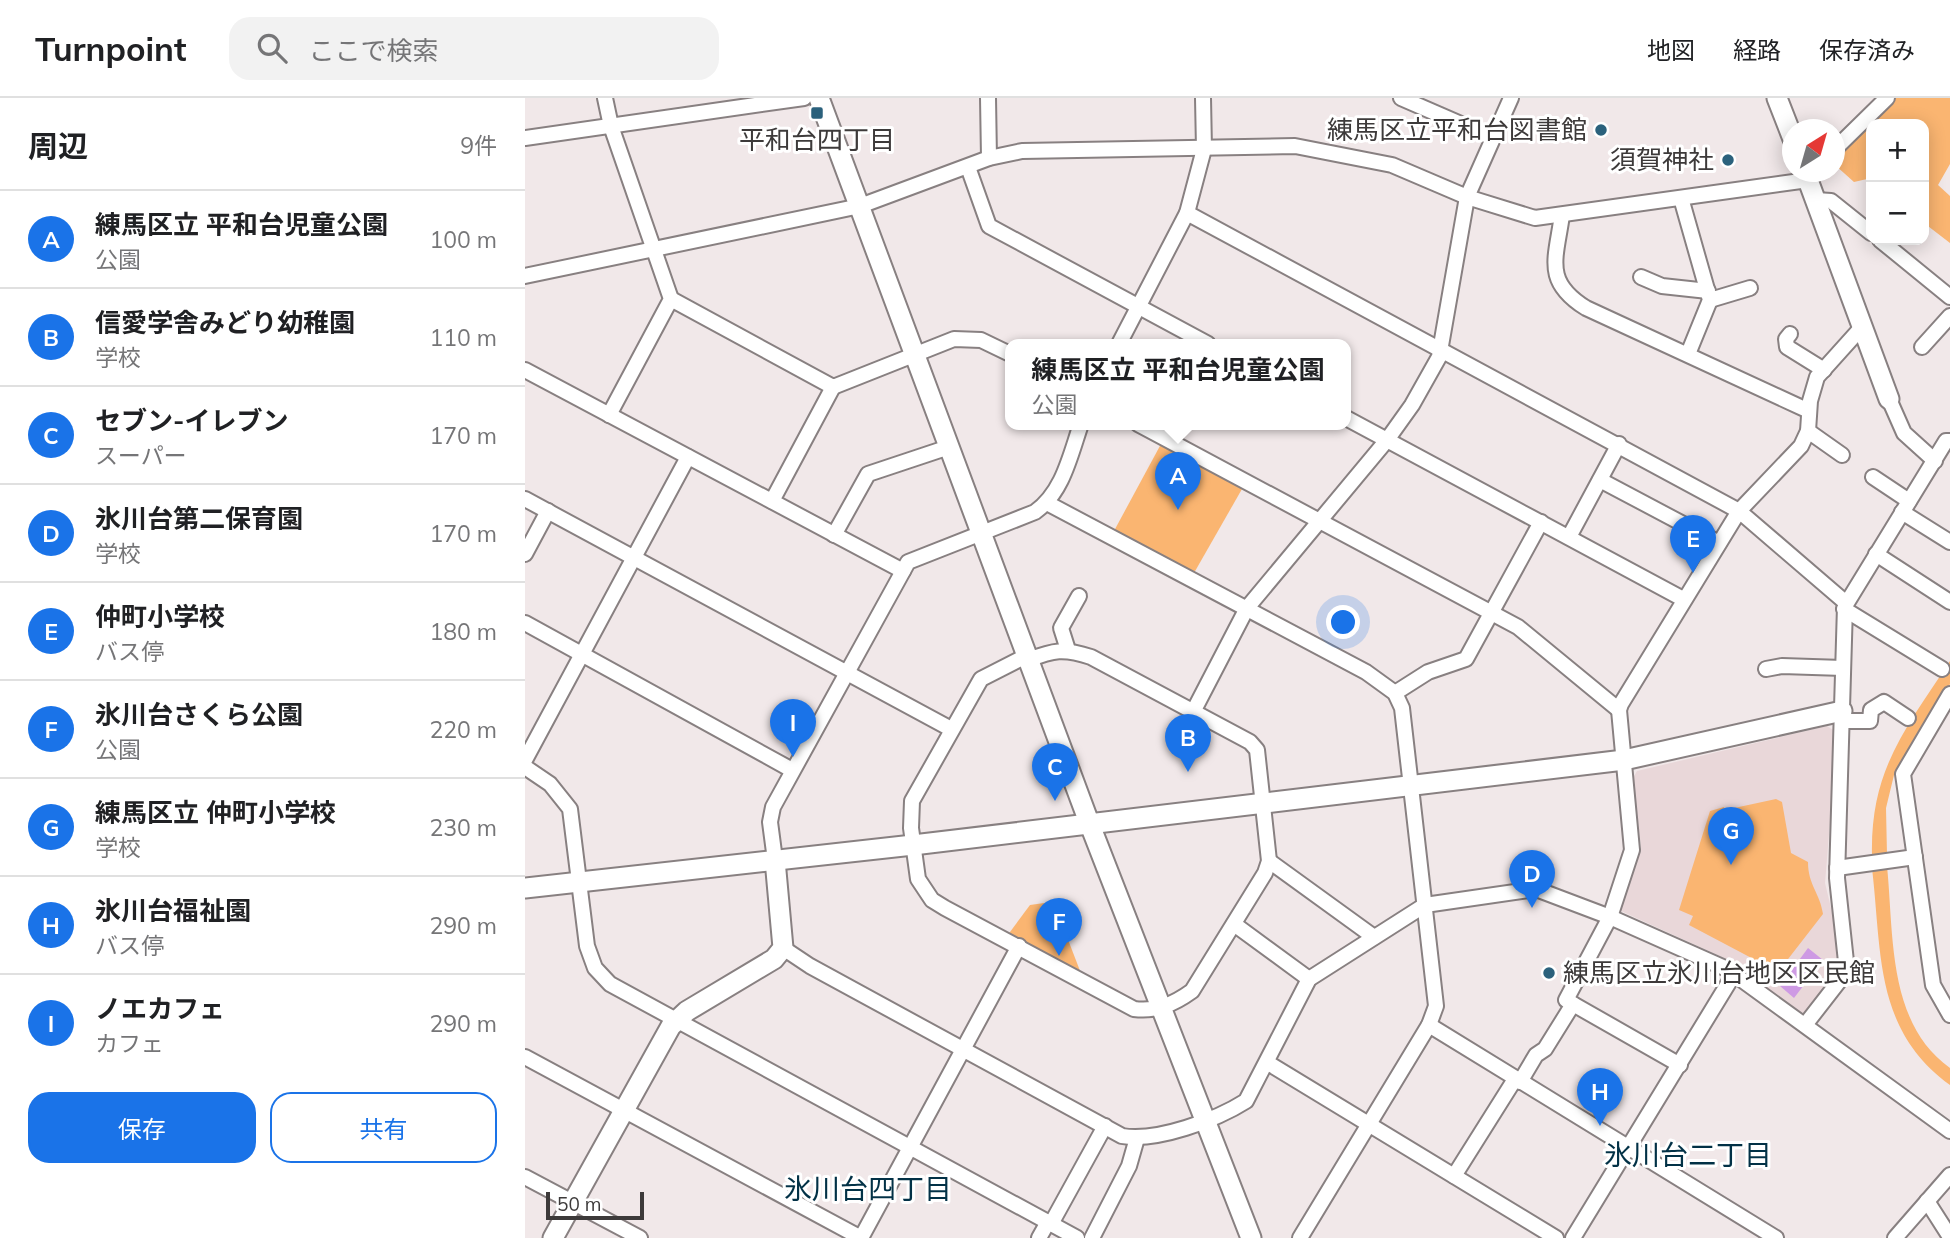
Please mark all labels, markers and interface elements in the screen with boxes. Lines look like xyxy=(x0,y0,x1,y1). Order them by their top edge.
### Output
search box xyxy=(229,17,719,80)
text: Turnpoint xyxy=(35,28,187,69)
icon: search xyxy=(253,29,291,67)
text: ここで検索 xyxy=(309,34,439,67)
text: 地図 xyxy=(1647,35,1695,65)
text: 経路 xyxy=(1733,35,1781,65)
text: 保存済み xyxy=(1819,35,1915,65)
marker: 平和台四丁目 xyxy=(809,105,825,121)
place label: 練馬区立平和台図書館 xyxy=(1327,113,1587,146)
north arrow xyxy=(1782,119,1845,182)
map controls xyxy=(1866,119,1929,245)
button: + xyxy=(1866,119,1929,182)
marker: 練馬区立平和台図書館 xyxy=(1593,122,1609,138)
place label: 平和台四丁目 xyxy=(739,123,895,156)
text: 周辺 xyxy=(28,127,88,165)
text: 9件 xyxy=(460,131,497,160)
place label: 須賀神社 xyxy=(1610,143,1714,176)
marker: 須賀神社 xyxy=(1720,152,1736,168)
button: − xyxy=(1866,182,1929,245)
text: 練馬区立 平和台児童公園 xyxy=(95,208,388,241)
text: A xyxy=(42,225,60,254)
text: 100 m xyxy=(429,225,497,254)
text: 公園 xyxy=(95,245,141,274)
text: 信愛学舎みどり幼稚園 xyxy=(95,306,355,339)
text: B xyxy=(43,323,59,352)
text: 110 m xyxy=(429,323,497,352)
popup xyxy=(1005,339,1351,430)
text: 学校 xyxy=(95,343,141,372)
text: 練馬区立 平和台児童公園 xyxy=(1031,353,1325,386)
text: 公園 xyxy=(1031,390,1077,419)
text: セブン-イレブン xyxy=(95,404,288,437)
text: C xyxy=(43,421,59,450)
text: 170 m xyxy=(429,421,497,450)
text: スーパー xyxy=(95,441,187,470)
pin: A xyxy=(1155,452,1201,510)
text: 氷川台第二保育園 xyxy=(95,502,303,535)
pin: E xyxy=(1670,515,1716,573)
text: D xyxy=(42,519,60,548)
text: 170 m xyxy=(429,519,497,548)
text: 学校 xyxy=(95,539,141,568)
text: 仲町小学校 xyxy=(95,600,225,633)
your location xyxy=(1326,605,1360,639)
text: E xyxy=(44,617,58,646)
text: 180 m xyxy=(429,617,497,646)
text: バス停 xyxy=(95,637,164,666)
text: 氷川台さくら公園 xyxy=(95,698,303,731)
pin: I xyxy=(770,699,816,757)
pin: B xyxy=(1165,714,1211,772)
text: F xyxy=(44,715,58,744)
text: 220 m xyxy=(429,715,497,744)
text: 公園 xyxy=(95,735,141,764)
pin: C xyxy=(1032,743,1078,801)
text: 練馬区立 仲町小学校 xyxy=(95,796,336,829)
pin: G xyxy=(1708,807,1754,865)
text: G xyxy=(42,813,60,842)
text: 230 m xyxy=(429,813,497,842)
text: 学校 xyxy=(95,833,141,862)
pin: D xyxy=(1509,850,1555,908)
text: 氷川台福祉園 xyxy=(95,894,251,927)
pin: F xyxy=(1036,898,1082,956)
text: H xyxy=(42,911,60,940)
text: 290 m xyxy=(429,911,497,940)
text: バス停 xyxy=(95,931,164,960)
place label: 練馬区立氷川台地区区民館 xyxy=(1563,956,1875,989)
marker: 練馬区立氷川台地区区民館 xyxy=(1541,965,1557,981)
text: ノエカフェ xyxy=(95,992,225,1025)
text: I xyxy=(48,1009,54,1038)
text: 290 m xyxy=(429,1009,497,1038)
text: カフェ xyxy=(95,1029,164,1058)
pin: H xyxy=(1577,1068,1623,1126)
button: 保存 xyxy=(28,1092,256,1163)
button: 共有 xyxy=(270,1092,497,1163)
district label: 氷川台二丁目 xyxy=(1604,1137,1772,1172)
district label: 氷川台四丁目 xyxy=(784,1171,952,1206)
scale bar xyxy=(546,1189,644,1221)
text: 50 m xyxy=(557,1192,601,1216)

